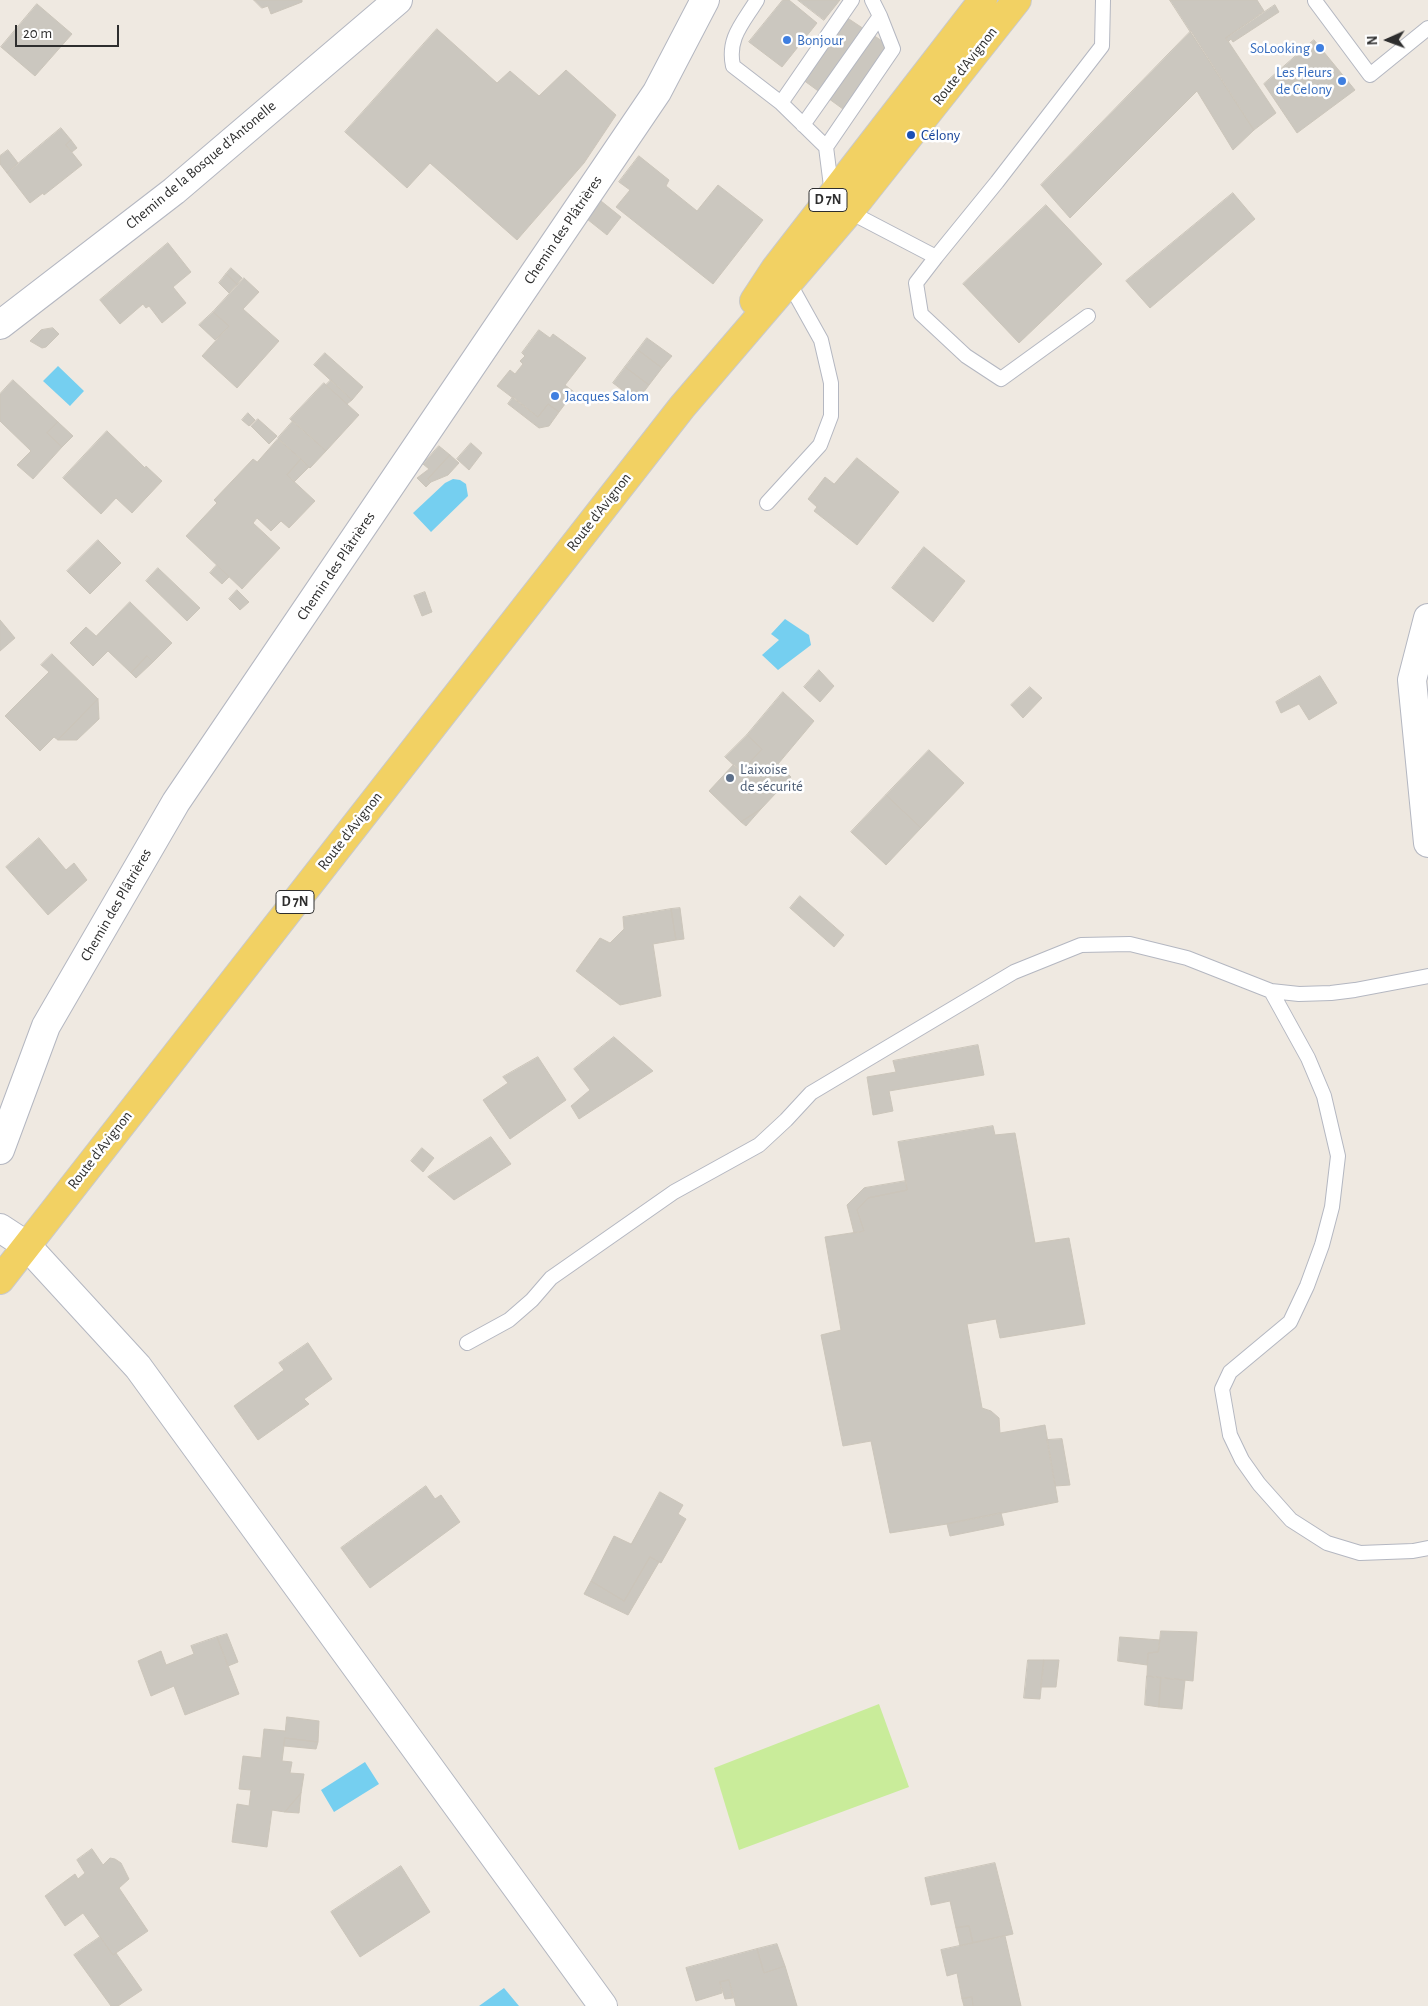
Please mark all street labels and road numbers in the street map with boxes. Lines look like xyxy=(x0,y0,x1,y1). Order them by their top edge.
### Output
street label: Route d'Avignon xyxy=(929,23,1001,109)
street label: Chemin de la Bosque d'Antonelle xyxy=(122,97,280,233)
street label: Chemin des Plâtrières xyxy=(520,172,606,288)
road number: D 7N xyxy=(809,188,847,212)
street label: Route d'Avignon xyxy=(563,469,635,555)
street label: Chemin des Plâtrières xyxy=(293,508,379,624)
street label: Route d'Avignon xyxy=(314,788,386,874)
street label: Chemin des Plâtrières xyxy=(76,846,156,964)
road number: D 7N xyxy=(276,890,314,914)
street label: Route d'Avignon xyxy=(64,1107,136,1193)

